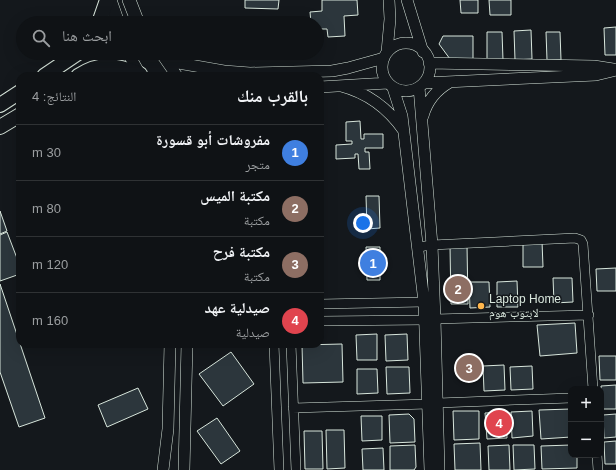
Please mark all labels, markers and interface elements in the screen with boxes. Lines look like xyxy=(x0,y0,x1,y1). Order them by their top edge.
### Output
search box xyxy=(16,16,324,60)
icon: search xyxy=(30,27,52,49)
text: ابحث هنا xyxy=(62,27,112,44)
text: بالقرب منك xyxy=(237,87,308,106)
text: النتائج: 4 xyxy=(32,89,76,104)
text: مفروشات أبو قسورة xyxy=(156,131,270,148)
text: 30 m xyxy=(32,145,61,160)
text: 1 xyxy=(291,145,299,160)
text: متجر xyxy=(245,157,270,172)
text: مكتبة الميس xyxy=(200,187,270,204)
text: 80 m xyxy=(32,201,61,216)
text: 2 xyxy=(291,201,299,216)
text: مكتبة xyxy=(244,213,270,228)
your location xyxy=(353,213,373,233)
text: مكتبة فرح xyxy=(213,243,270,260)
pin: 1 xyxy=(360,248,386,278)
text: 120 m xyxy=(32,257,68,272)
text: 3 xyxy=(291,257,299,272)
text: مكتبة xyxy=(244,269,270,284)
pin: 2 xyxy=(445,274,471,304)
place label: Laptop Home لابتوب هوم xyxy=(489,292,561,321)
text: صيدلية عهد xyxy=(205,299,270,316)
marker: Laptop Home لابتوب هوم xyxy=(476,301,486,311)
text: 160 m xyxy=(32,313,68,328)
text: 4 xyxy=(291,313,299,328)
text: صيدلية xyxy=(236,325,270,340)
pin: 3 xyxy=(456,353,482,383)
map controls xyxy=(568,386,604,458)
button: + xyxy=(568,386,604,422)
pin: 4 xyxy=(486,408,512,438)
button: − xyxy=(568,422,604,458)

